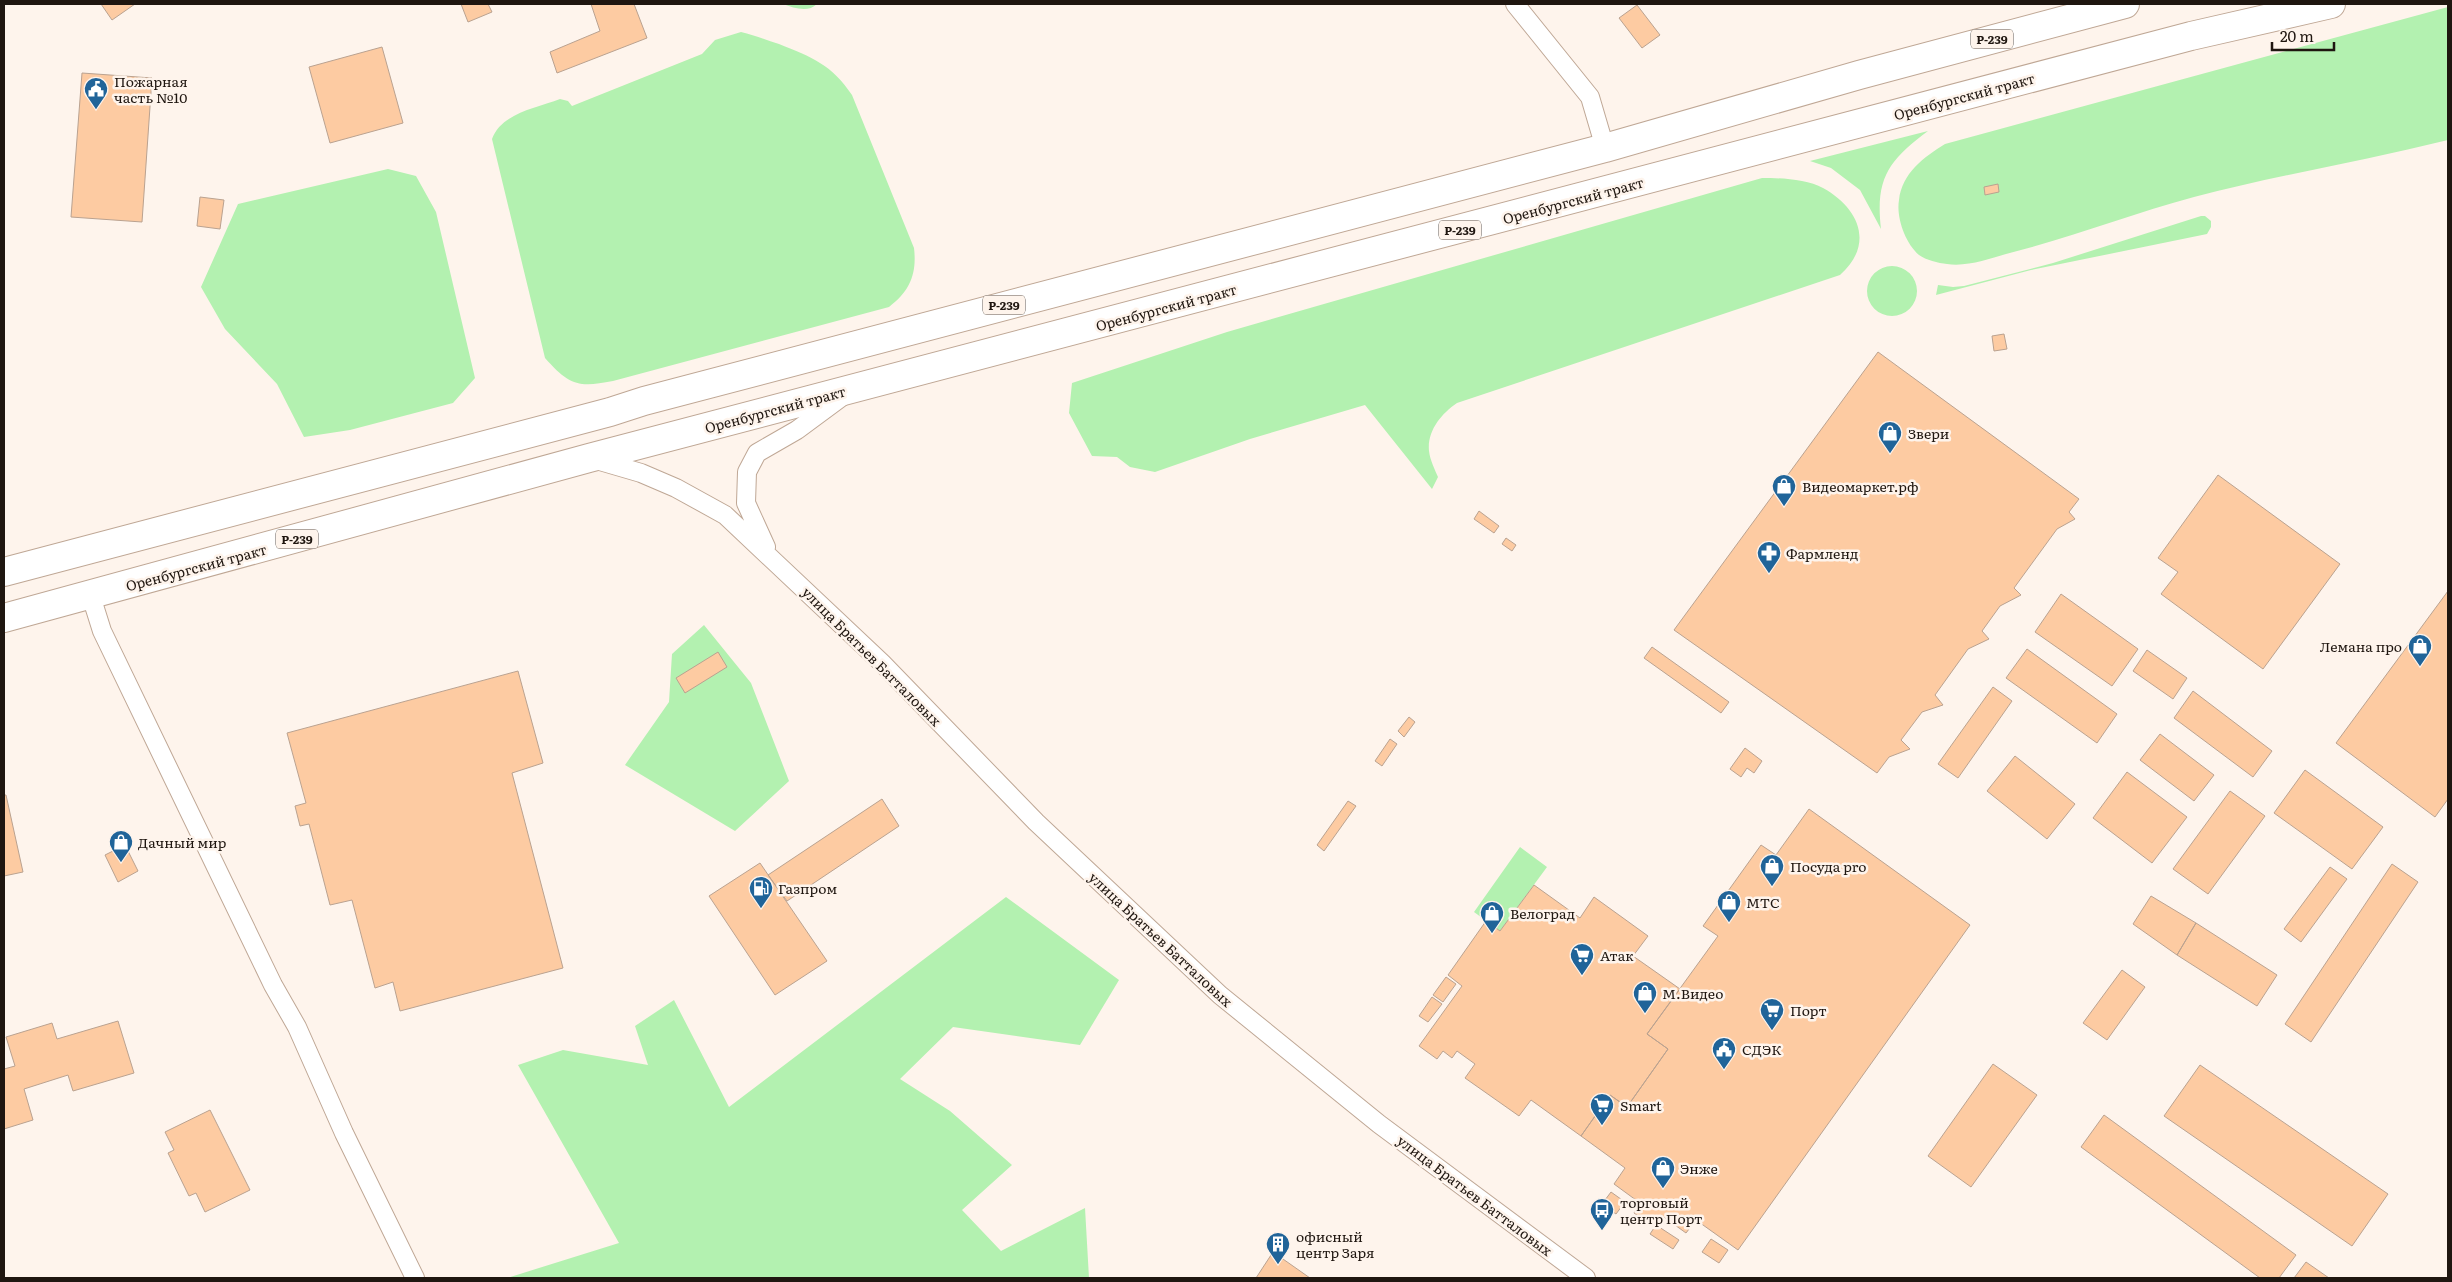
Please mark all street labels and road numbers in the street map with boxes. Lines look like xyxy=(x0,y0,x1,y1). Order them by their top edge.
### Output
road number: Р-239 xyxy=(1971,30,2013,48)
street label: Оренбургский тракт xyxy=(1891,68,2037,124)
street label: Оренбургский тракт xyxy=(1500,172,1646,228)
road number: Р-239 xyxy=(1439,220,1481,240)
street label: Оренбургский тракт xyxy=(1093,279,1239,335)
road number: Р-239 xyxy=(983,296,1025,314)
street label: Оренбургский тракт xyxy=(702,381,848,437)
road number: Р-239 xyxy=(276,530,318,548)
street label: Оренбургский тракт xyxy=(123,539,269,595)
street label: улица Братьев Батталовых xyxy=(798,582,946,730)
street label: улица Братьев Батталовых xyxy=(1085,867,1237,1011)
street label: улица Братьев Батталовых xyxy=(1393,1130,1557,1260)

